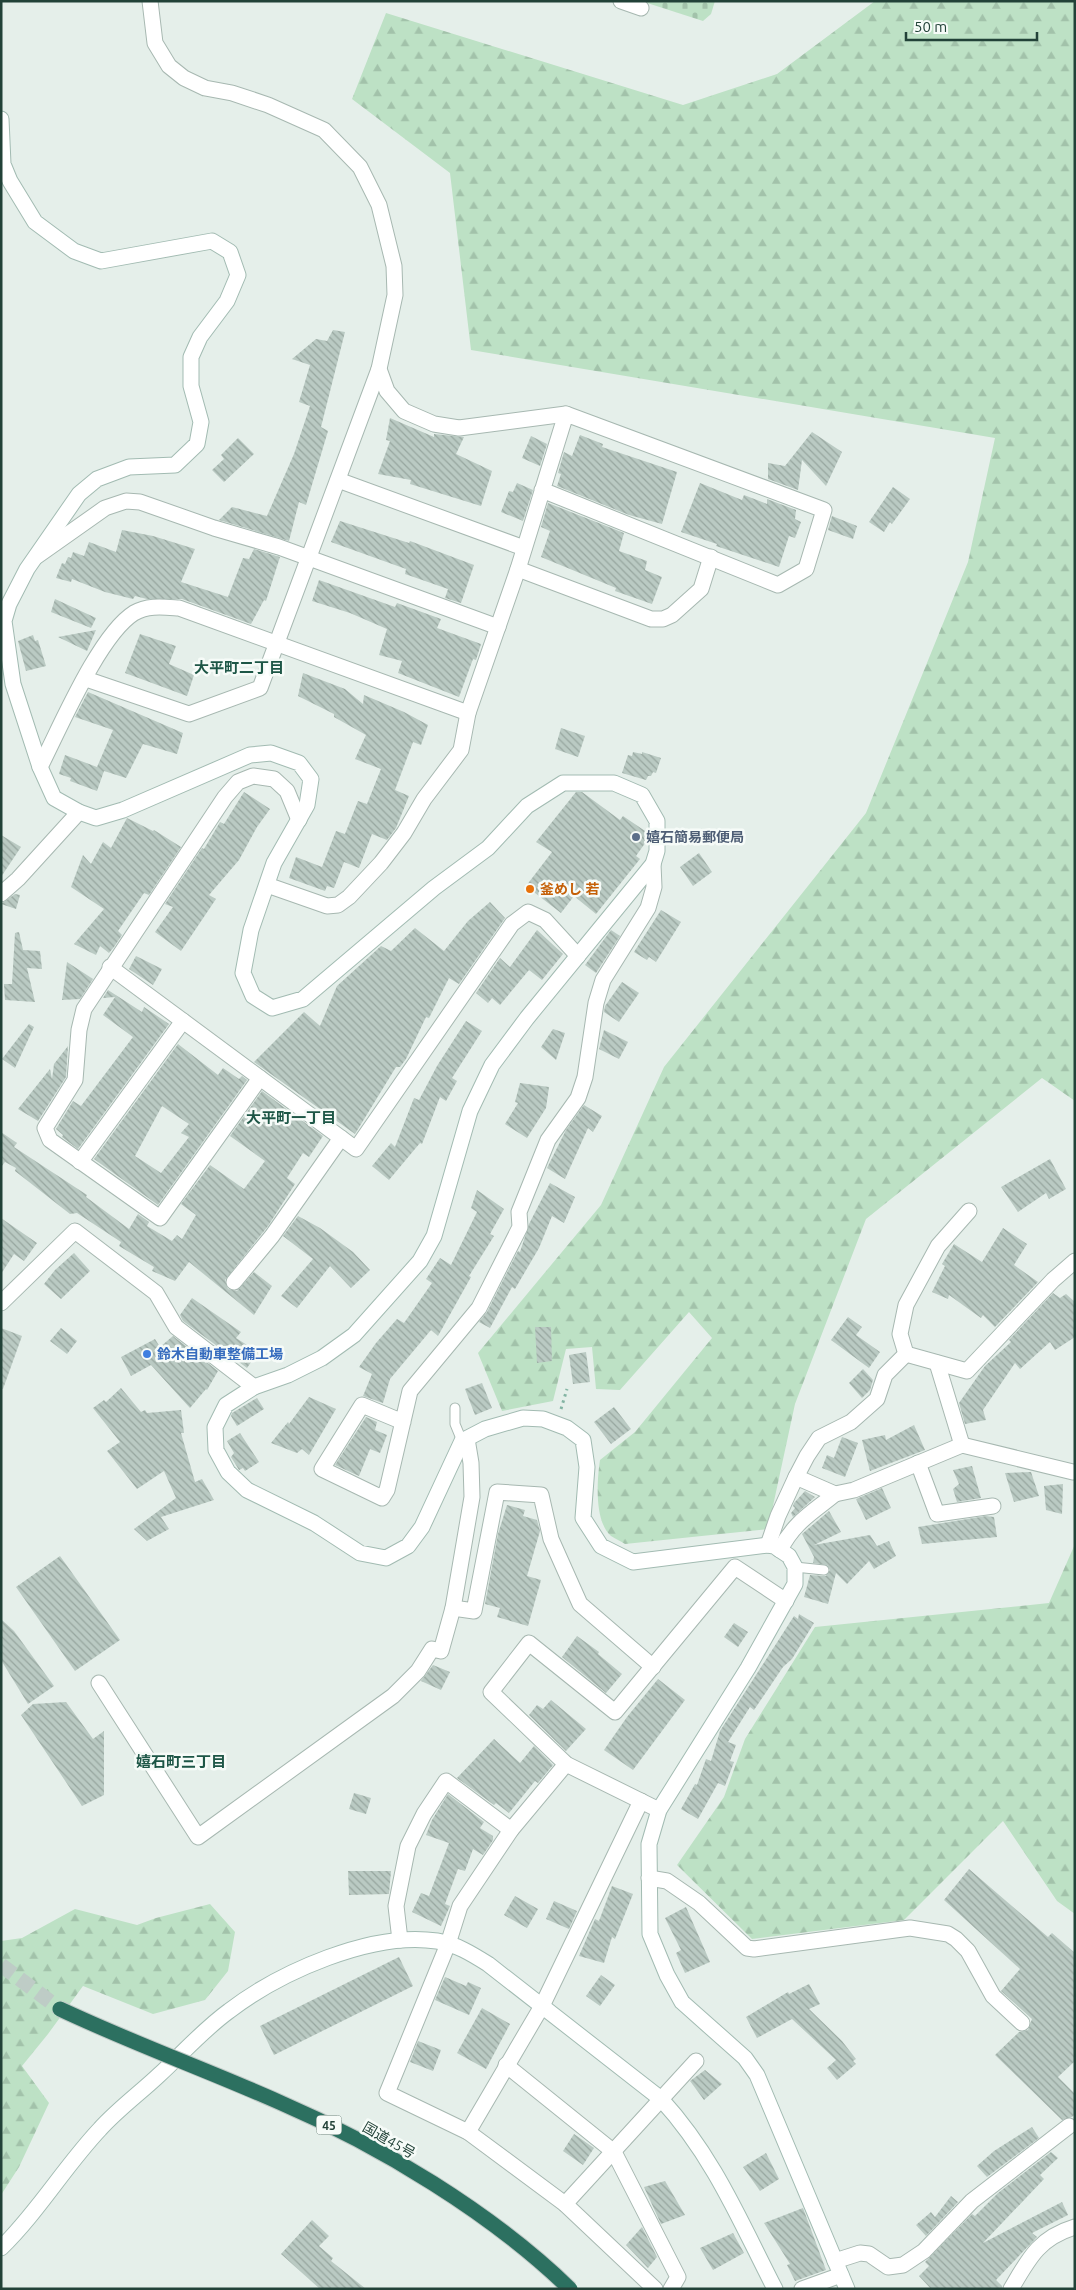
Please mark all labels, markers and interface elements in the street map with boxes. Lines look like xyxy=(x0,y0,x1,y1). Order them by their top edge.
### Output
scale bar xyxy=(906,10,1037,42)
text: 50 m xyxy=(914,18,947,35)
district label: 大平町二丁目 xyxy=(194,659,284,676)
place label: 嬉石簡易郵便局 xyxy=(646,829,744,845)
marker: 嬉石簡易郵便局 xyxy=(630,831,642,843)
place label: 釜めし 若 xyxy=(540,881,599,897)
marker: 釜めし 若 xyxy=(524,883,536,895)
district label: 大平町一丁目 xyxy=(246,1109,336,1126)
place label: 鈴木自動車整備工場 xyxy=(157,1346,283,1362)
marker: 鈴木自動車整備工場 xyxy=(141,1348,153,1360)
district label: 嬉石町三丁目 xyxy=(136,1753,226,1770)
road number: 45 xyxy=(316,2116,342,2134)
street label: 国道45号 xyxy=(360,2119,418,2161)

